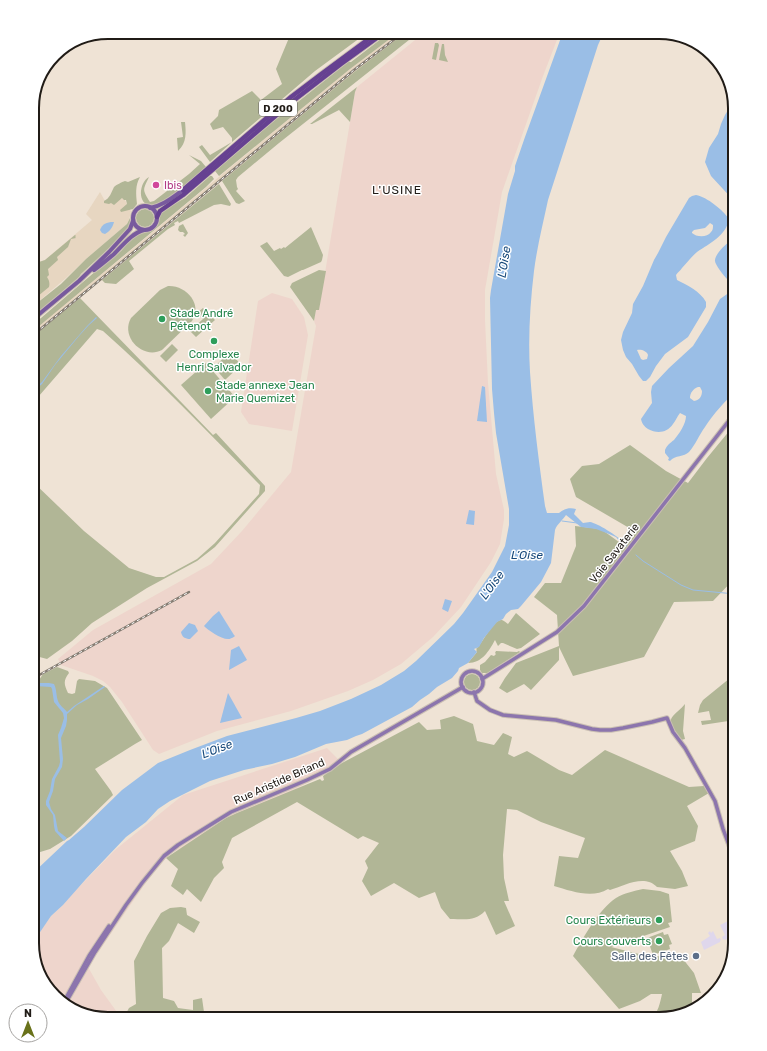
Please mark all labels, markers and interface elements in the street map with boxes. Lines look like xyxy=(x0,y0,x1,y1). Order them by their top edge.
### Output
road number: D 200 xyxy=(259,100,297,116)
place label: Ibis xyxy=(164,179,182,192)
marker: Ibis xyxy=(151,180,161,190)
district label: L'USINE xyxy=(372,183,422,197)
water label: L'Oise xyxy=(495,245,513,279)
place label: Stade André Pétenot xyxy=(170,307,233,333)
marker: Stade André Pétenot xyxy=(157,314,167,324)
marker: Complexe Henri Salvador xyxy=(209,336,219,346)
place label: Complexe Henri Salvador xyxy=(177,348,252,374)
place label: Stade annexe Jean Marie Quemizet xyxy=(216,379,315,405)
marker: Stade annexe Jean Marie Quemizet xyxy=(203,386,213,396)
street label: Voie Savaterie xyxy=(587,521,642,586)
water label: L’Oise xyxy=(511,548,543,562)
water label: L'Oise xyxy=(477,568,507,602)
water label: L'Oise xyxy=(200,737,235,761)
street label: Rue Aristide Briand xyxy=(232,756,327,807)
place label: Cours Extérieurs xyxy=(566,914,651,927)
marker: Cours Extérieurs xyxy=(654,915,664,925)
place label: Cours couverts xyxy=(573,935,651,948)
marker: Cours couverts xyxy=(654,936,664,946)
place label: Salle des Fêtes xyxy=(611,950,688,963)
marker: Salle des Fêtes xyxy=(691,951,701,961)
north arrow xyxy=(8,1003,48,1043)
text: N xyxy=(24,1007,32,1020)

